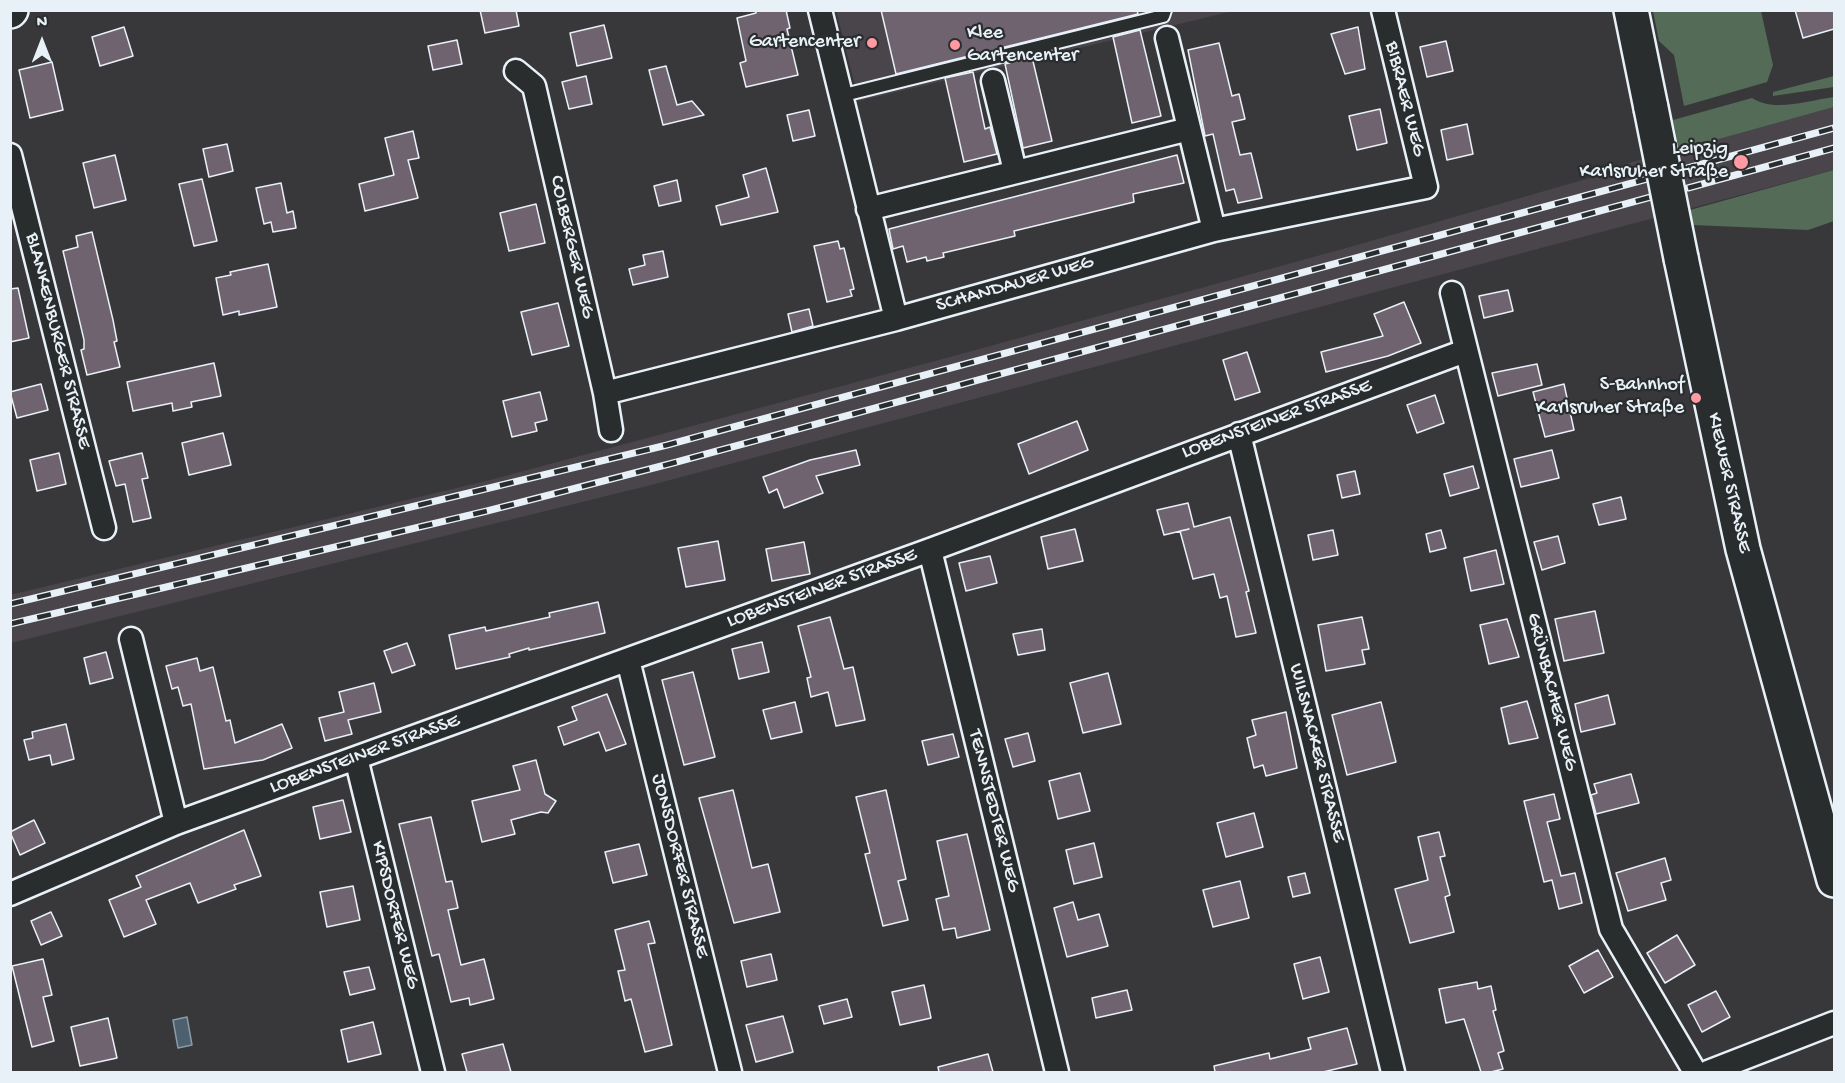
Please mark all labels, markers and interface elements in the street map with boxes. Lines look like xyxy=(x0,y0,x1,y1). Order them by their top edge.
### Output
north arrow xyxy=(12,12,72,72)
text: N xyxy=(37,14,47,33)
place label: Klee Gartencenter xyxy=(967,22,1078,69)
place label: Gartencenter xyxy=(749,31,860,55)
marker: Gartencenter xyxy=(865,36,879,50)
marker: Klee Gartencenter xyxy=(948,38,962,52)
street label: BIBRAER WEG xyxy=(1378,39,1430,159)
place label: Leipzig Karlsruher Straße xyxy=(1580,138,1728,185)
marker: Leipzig Karlsruher Straße xyxy=(1732,153,1750,171)
street label: COLBERGER WEG xyxy=(543,173,599,321)
street label: BLANKENBURGER STRASSE xyxy=(19,231,95,451)
street label: SCHANDAUER WEG xyxy=(934,251,1096,319)
street label: LOBENSTEINER STRASSE xyxy=(1179,374,1375,466)
place label: S-Bahnhof Karlsruher Straße xyxy=(1536,374,1684,421)
marker: S-Bahnhof Karlsruher Straße xyxy=(1689,391,1703,405)
street label: KIEWER STRASSE xyxy=(1700,411,1756,555)
street label: LOBENSTEINER STRASSE xyxy=(724,543,920,635)
street label: GRÜNBACHER WEG xyxy=(1520,611,1582,773)
street label: WILSNACKER STRASSE xyxy=(1282,661,1350,845)
street label: LOBENSTEINER STRASSE xyxy=(267,709,463,801)
street label: TENNSTEDTER WEG xyxy=(961,727,1025,895)
street label: JONSDORFER STRASSE xyxy=(645,772,713,960)
street label: KIPSDORFER WEG xyxy=(364,839,424,991)

